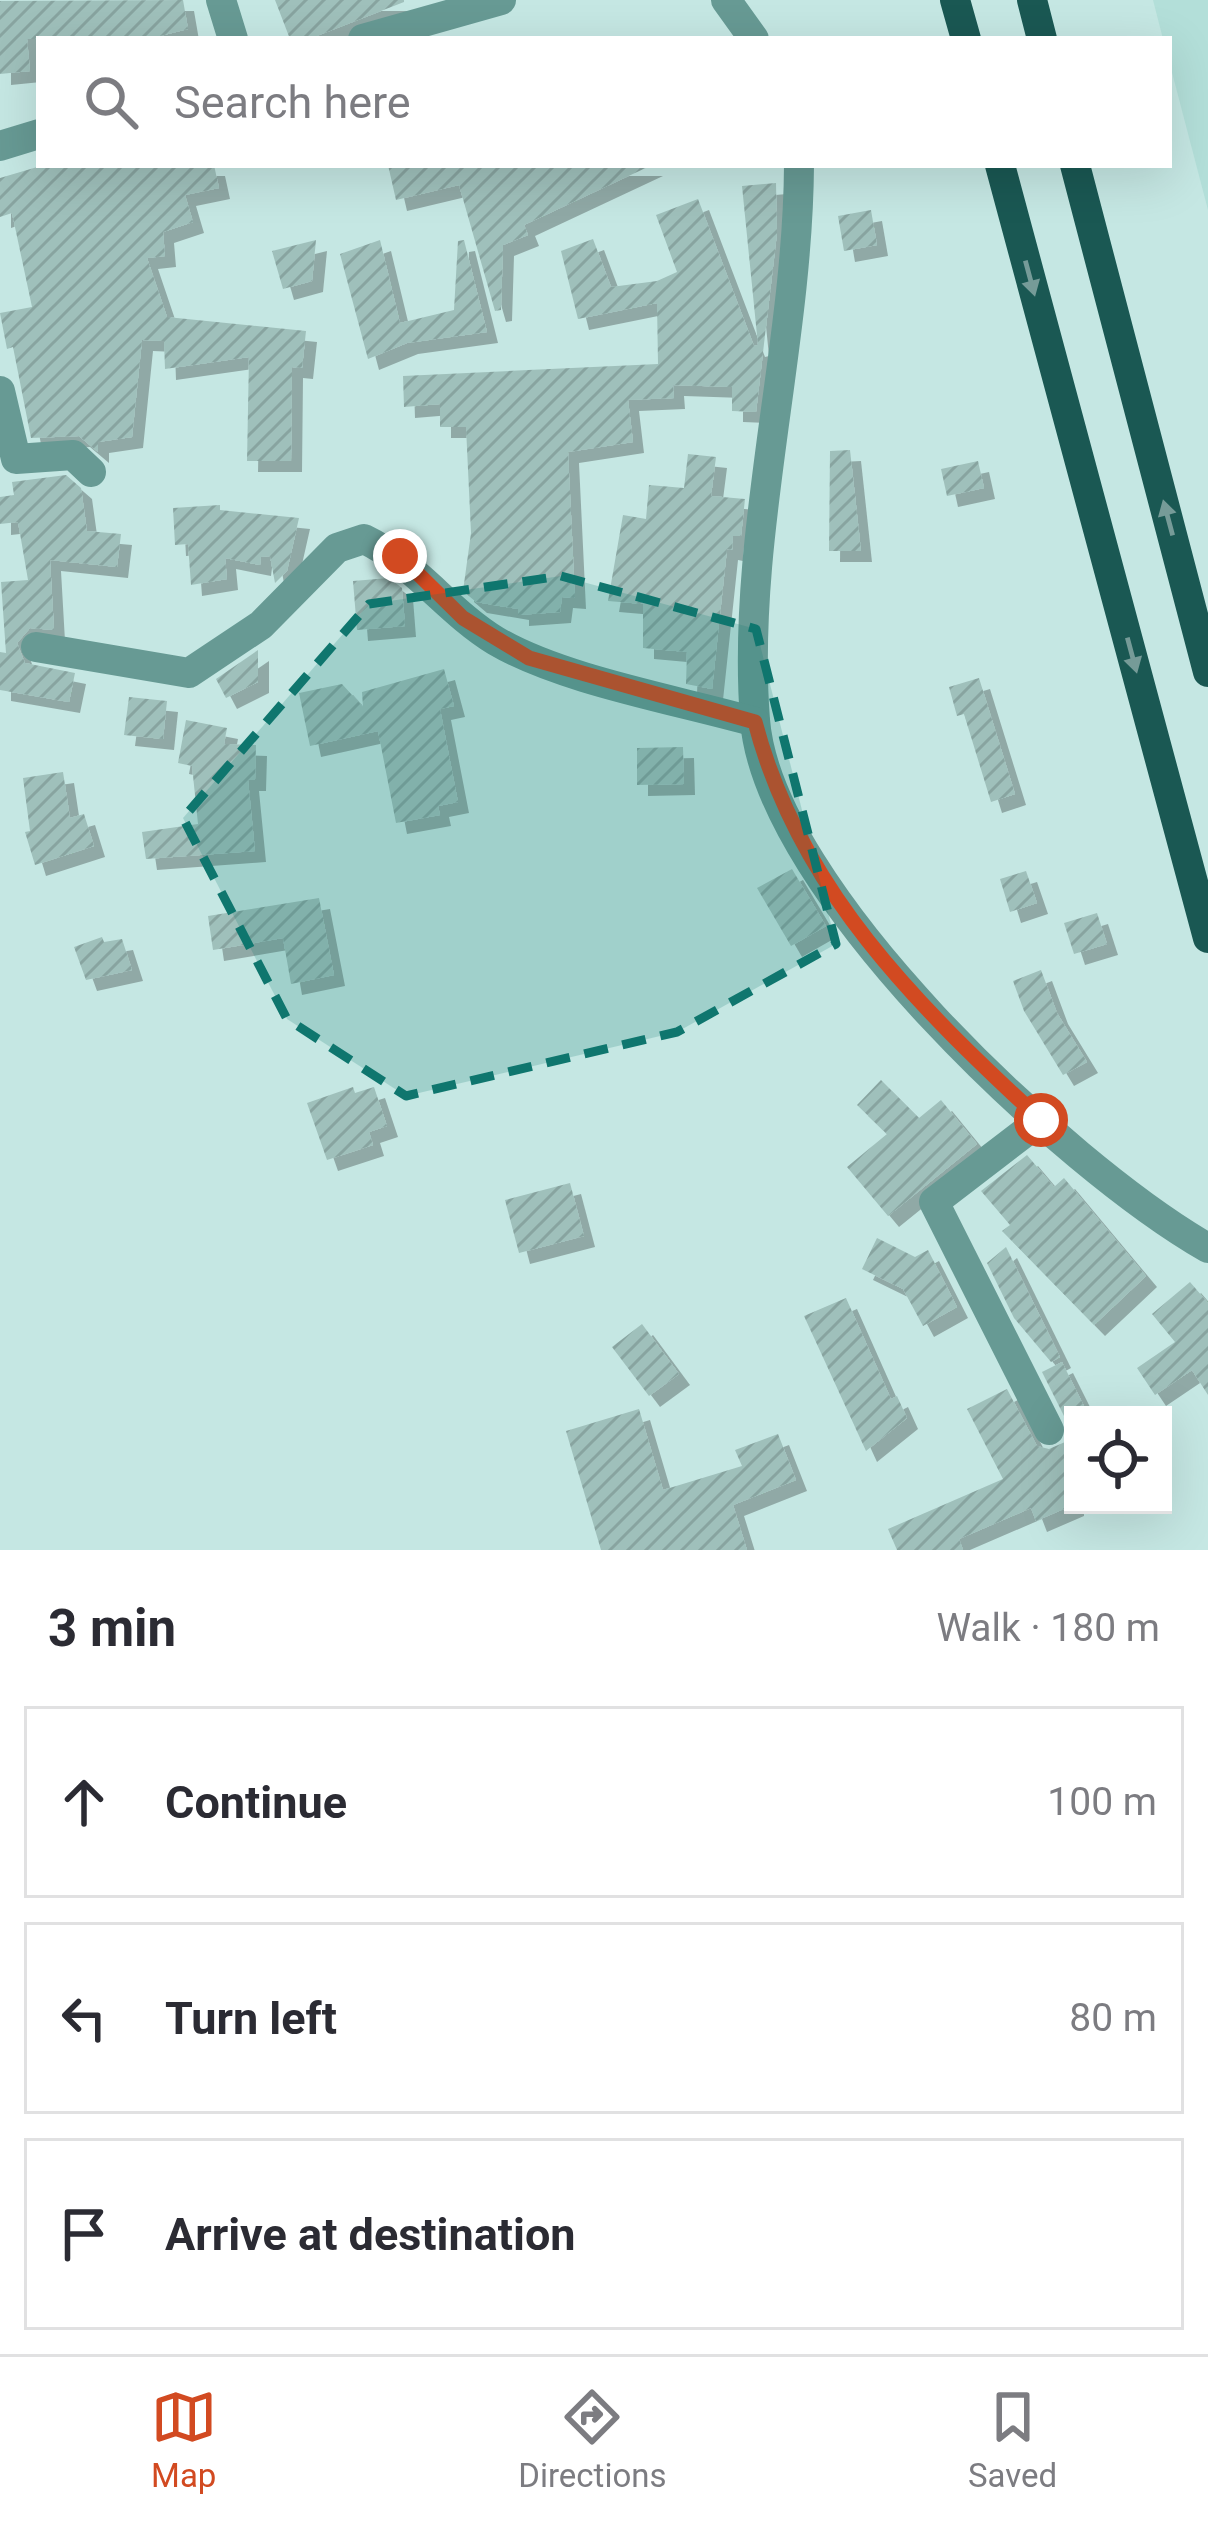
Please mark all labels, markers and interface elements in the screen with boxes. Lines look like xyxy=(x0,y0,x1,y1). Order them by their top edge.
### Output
search box xyxy=(36,36,1172,168)
icon: search xyxy=(78,69,144,135)
text: Search here xyxy=(174,76,411,129)
one-way arrow xyxy=(1022,260,1041,297)
one-way arrow xyxy=(1158,499,1177,536)
route end xyxy=(373,529,427,583)
one-way arrow xyxy=(1123,636,1142,673)
route start xyxy=(1014,1093,1068,1147)
map controls xyxy=(1064,1406,1172,1514)
button: locate xyxy=(1064,1406,1172,1514)
text: 3 min xyxy=(48,1599,176,1658)
text: Walk · 180 m xyxy=(936,1605,1160,1651)
icon: ahead xyxy=(51,1769,117,1835)
text: Continue xyxy=(165,1776,347,1829)
text: 100 m xyxy=(1047,1779,1157,1825)
icon: left xyxy=(51,1985,117,2051)
text: Turn left xyxy=(165,1992,337,2045)
text: 80 m xyxy=(1069,1995,1157,2041)
icon: arrive xyxy=(51,2201,117,2267)
text: Arrive at destination xyxy=(165,2208,576,2261)
tab: Map xyxy=(151,2384,217,2495)
tab: Directions xyxy=(518,2384,667,2495)
tab: Saved xyxy=(968,2384,1057,2495)

